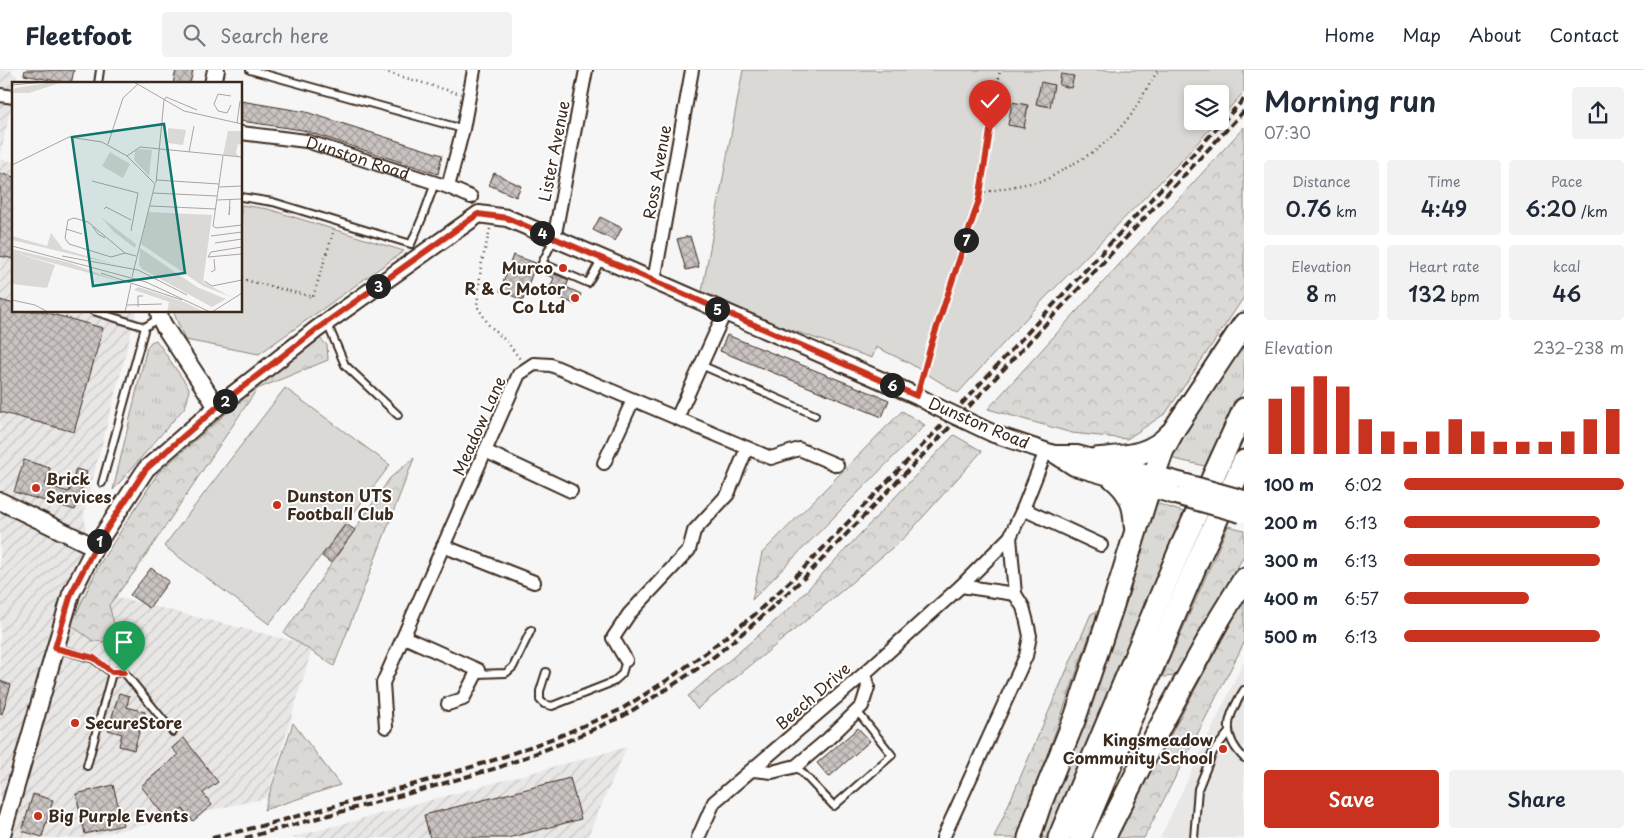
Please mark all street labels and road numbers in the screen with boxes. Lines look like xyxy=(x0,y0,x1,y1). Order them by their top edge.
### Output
street label: Lister Avenue xyxy=(531,98,575,203)
street label: Ross Avenue xyxy=(636,123,676,221)
street label: Dunston Road xyxy=(303,129,413,185)
street label: Meadow Lane xyxy=(446,372,511,479)
street label: Dunston Road xyxy=(925,390,1034,454)
street label: Beech Drive xyxy=(770,656,855,734)

